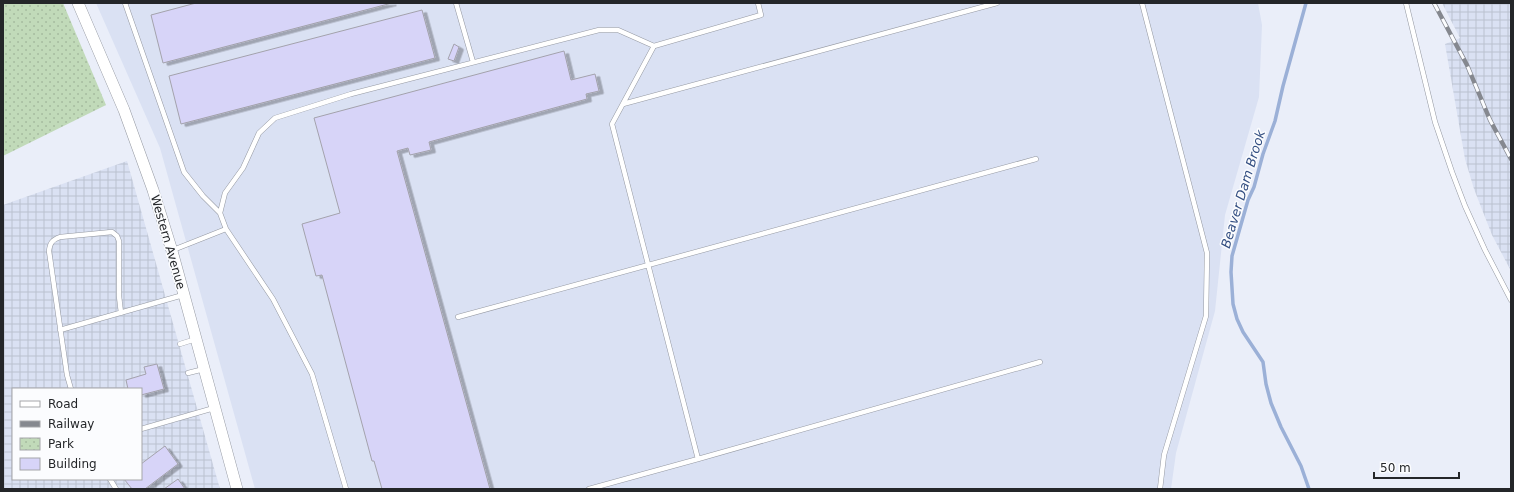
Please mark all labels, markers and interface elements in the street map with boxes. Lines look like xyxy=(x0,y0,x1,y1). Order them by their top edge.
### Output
water label: Beaver Dam Brook xyxy=(1218,128,1268,250)
street label: Western Avenue xyxy=(148,193,188,291)
legend xyxy=(12,388,142,480)
text: Road xyxy=(48,397,78,411)
text: Railway xyxy=(48,417,94,431)
text: Park xyxy=(48,437,74,451)
scale bar xyxy=(1374,454,1459,480)
text: Building xyxy=(48,457,97,471)
text: 50 m xyxy=(1380,461,1411,475)

